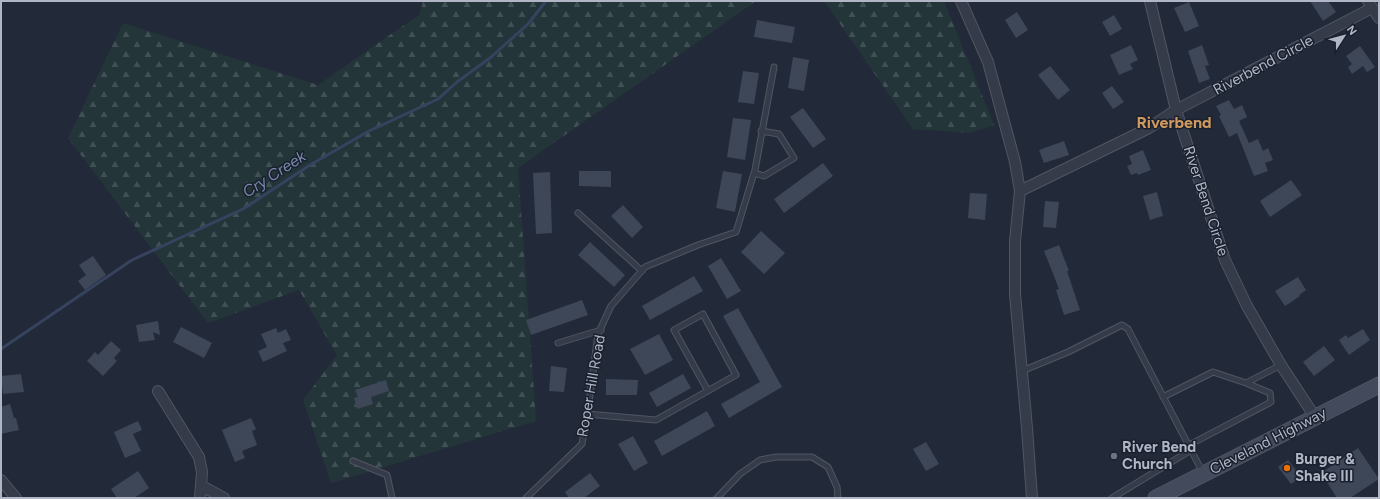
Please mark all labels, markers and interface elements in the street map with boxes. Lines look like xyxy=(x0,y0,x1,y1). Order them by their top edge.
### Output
north arrow xyxy=(1324,16,1364,56)
text: N xyxy=(1344,23,1359,38)
street label: Riverbend Circle xyxy=(1210,31,1316,99)
district label: Riverbend xyxy=(1136,113,1212,132)
street label: River Bend Circle xyxy=(1180,144,1232,258)
water label: Cry Creek xyxy=(239,146,310,201)
street label: Roper Hill Road xyxy=(573,333,609,439)
street label: Cleveland Highway xyxy=(1207,404,1329,478)
place label: River Bend Church xyxy=(1122,438,1196,473)
place label: Burger & Shake III xyxy=(1295,450,1355,485)
marker: River Bend Church xyxy=(1109,451,1119,461)
marker: Burger & Shake III xyxy=(1282,463,1292,473)

